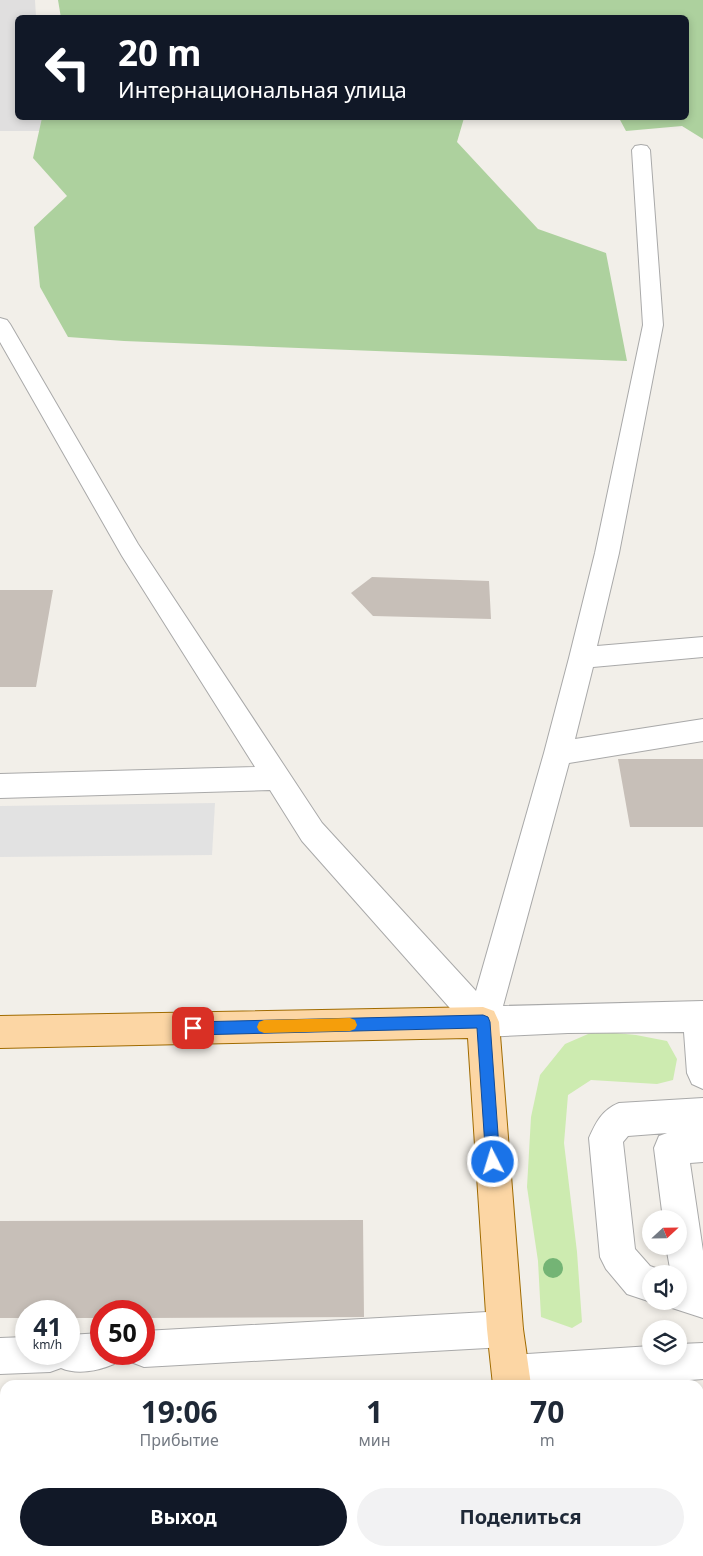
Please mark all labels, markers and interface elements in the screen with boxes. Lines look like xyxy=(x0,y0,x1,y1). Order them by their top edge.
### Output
text: 20 m xyxy=(118,29,201,76)
icon: left xyxy=(35,35,100,100)
text: Интернациональная улица xyxy=(118,74,407,104)
pin xyxy=(172,1007,214,1049)
icon: arrive xyxy=(179,1014,207,1042)
position arrow xyxy=(466,1135,518,1187)
north arrow xyxy=(642,1210,688,1255)
map controls xyxy=(642,1210,687,1365)
button: sound xyxy=(642,1265,687,1310)
speed limit sign: 50 xyxy=(90,1300,155,1365)
text: 41 xyxy=(33,1309,62,1343)
button: layers xyxy=(642,1320,687,1365)
text: km/h xyxy=(33,1336,62,1353)
text: 19:06 xyxy=(141,1391,218,1432)
text: 1 xyxy=(366,1391,383,1432)
text: 70 xyxy=(530,1391,564,1432)
text: Прибытие xyxy=(140,1429,219,1451)
text: мин xyxy=(358,1429,391,1451)
text: m xyxy=(540,1429,555,1451)
button: Выход xyxy=(20,1488,347,1546)
button: Поделиться xyxy=(357,1488,684,1546)

